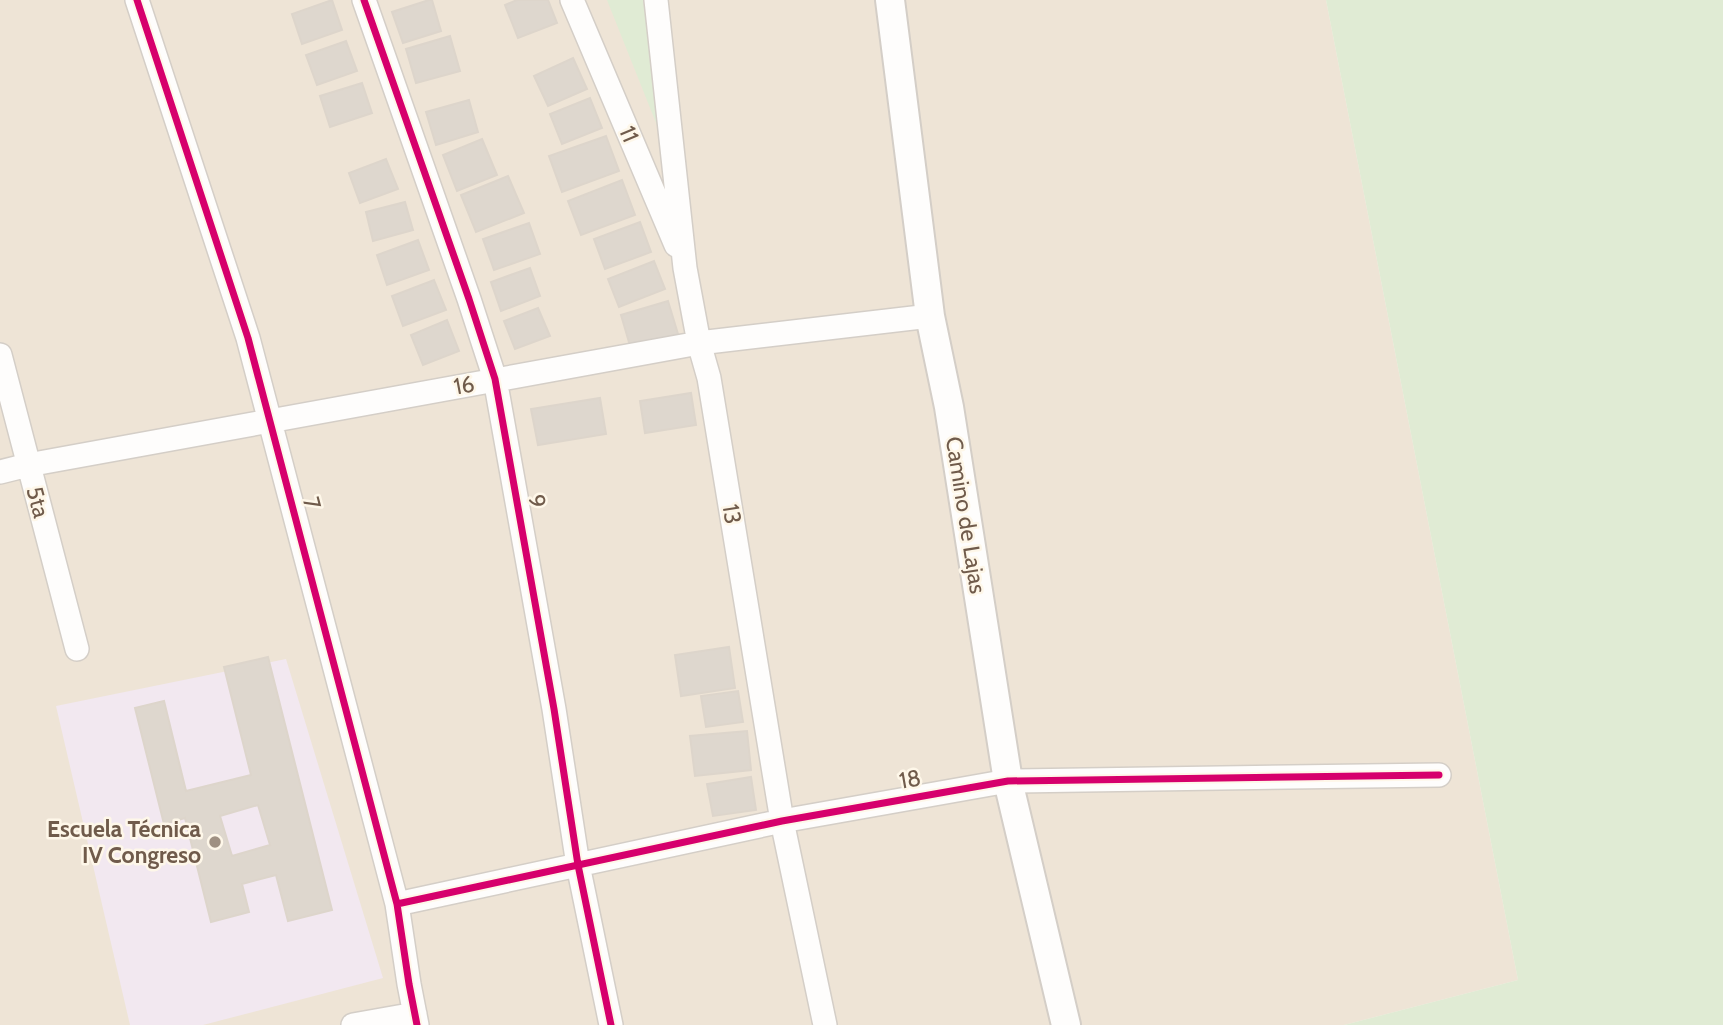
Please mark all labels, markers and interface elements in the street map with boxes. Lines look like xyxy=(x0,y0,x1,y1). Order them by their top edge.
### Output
street label: 11 xyxy=(613,122,645,146)
street label: 16 xyxy=(451,369,477,401)
street label: Camino de Lajas xyxy=(940,434,992,596)
street label: 5ta xyxy=(20,483,56,521)
street label: 9 xyxy=(522,492,552,510)
street label: 7 xyxy=(297,494,327,513)
street label: 13 xyxy=(717,502,747,526)
street label: 18 xyxy=(897,763,923,795)
place label: Escuela Técnica IV Congreso xyxy=(47,815,202,869)
marker: Escuela Técnica IV Congreso xyxy=(207,834,223,850)

